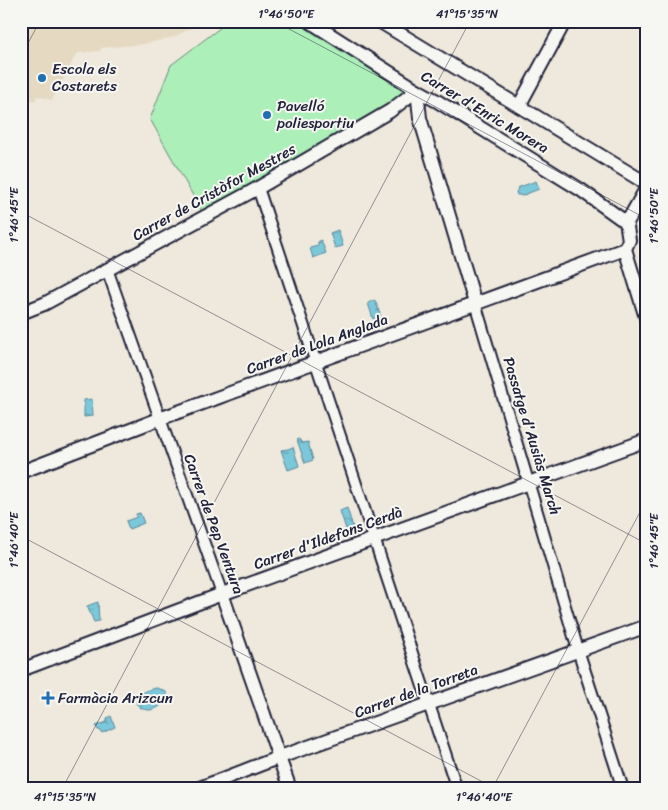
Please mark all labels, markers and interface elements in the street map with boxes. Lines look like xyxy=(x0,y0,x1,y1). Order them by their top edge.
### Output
text: 1°46'50"E xyxy=(258,3,315,25)
text: 41°15'35"N xyxy=(436,3,499,25)
place label: Escola els Costarets xyxy=(52,56,117,99)
street label: Carrer d'Enric Morera xyxy=(416,63,554,161)
marker: Escola els Costarets xyxy=(36,72,48,84)
place label: Pavelló poliesportiu xyxy=(276,93,354,136)
marker: Pavelló poliesportiu xyxy=(261,109,273,121)
street label: Carrer de Cristòfor Mestres xyxy=(127,136,301,248)
text: 1°46'45"E xyxy=(3,186,25,243)
text: 1°46'50"E xyxy=(643,187,665,244)
street label: Carrer de Lola Anglada xyxy=(243,306,392,382)
street label: Passatge d'Ausiàs March xyxy=(496,354,568,518)
street label: Carrer de Pep Ventura xyxy=(177,450,252,598)
street label: Carrer d'Ildefons Cerdà xyxy=(250,499,407,577)
text: 1°46'40"E xyxy=(3,511,25,568)
text: 1°46'45"E xyxy=(643,512,665,569)
street label: Carrer de la Torreta xyxy=(351,656,482,725)
place label: Farmàcia Arizcun xyxy=(58,685,173,711)
marker: Farmàcia Arizcun xyxy=(42,692,54,704)
text: 41°15'35"N xyxy=(34,786,97,808)
text: 1°46'40"E xyxy=(456,786,513,808)

